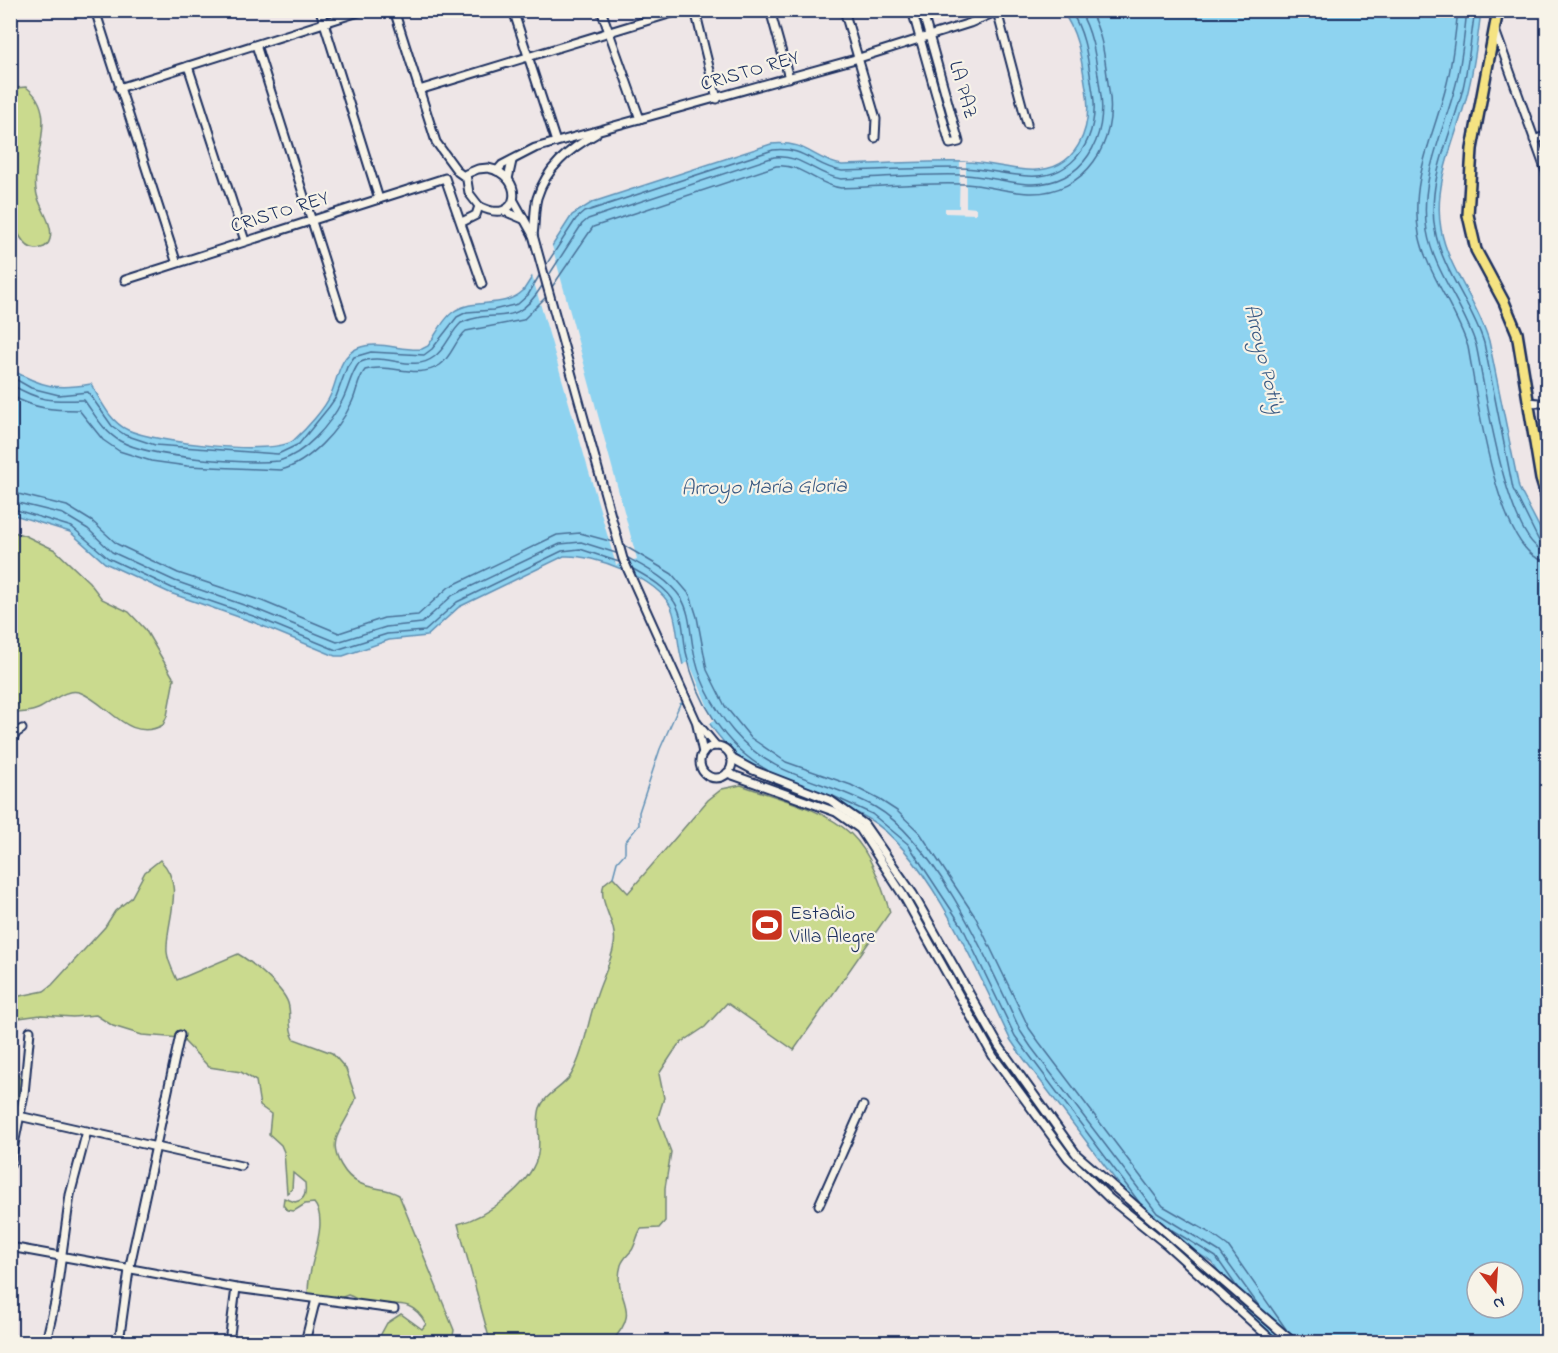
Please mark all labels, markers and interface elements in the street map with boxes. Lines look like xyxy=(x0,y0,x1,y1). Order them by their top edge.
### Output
street label: CRISTO REY xyxy=(697,44,803,100)
street label: LA PAZ xyxy=(940,58,984,122)
street label: CRISTO REY xyxy=(227,184,333,242)
water label: Arroyo Poti'y xyxy=(1235,301,1291,417)
water label: Arroyo María Gloria xyxy=(681,472,848,504)
place label: Estadio Villa Alegre xyxy=(789,900,875,953)
sports icon: Estadio Villa Alegre xyxy=(749,907,785,943)
north arrow xyxy=(1465,1260,1525,1320)
text: N xyxy=(1490,1289,1507,1316)

